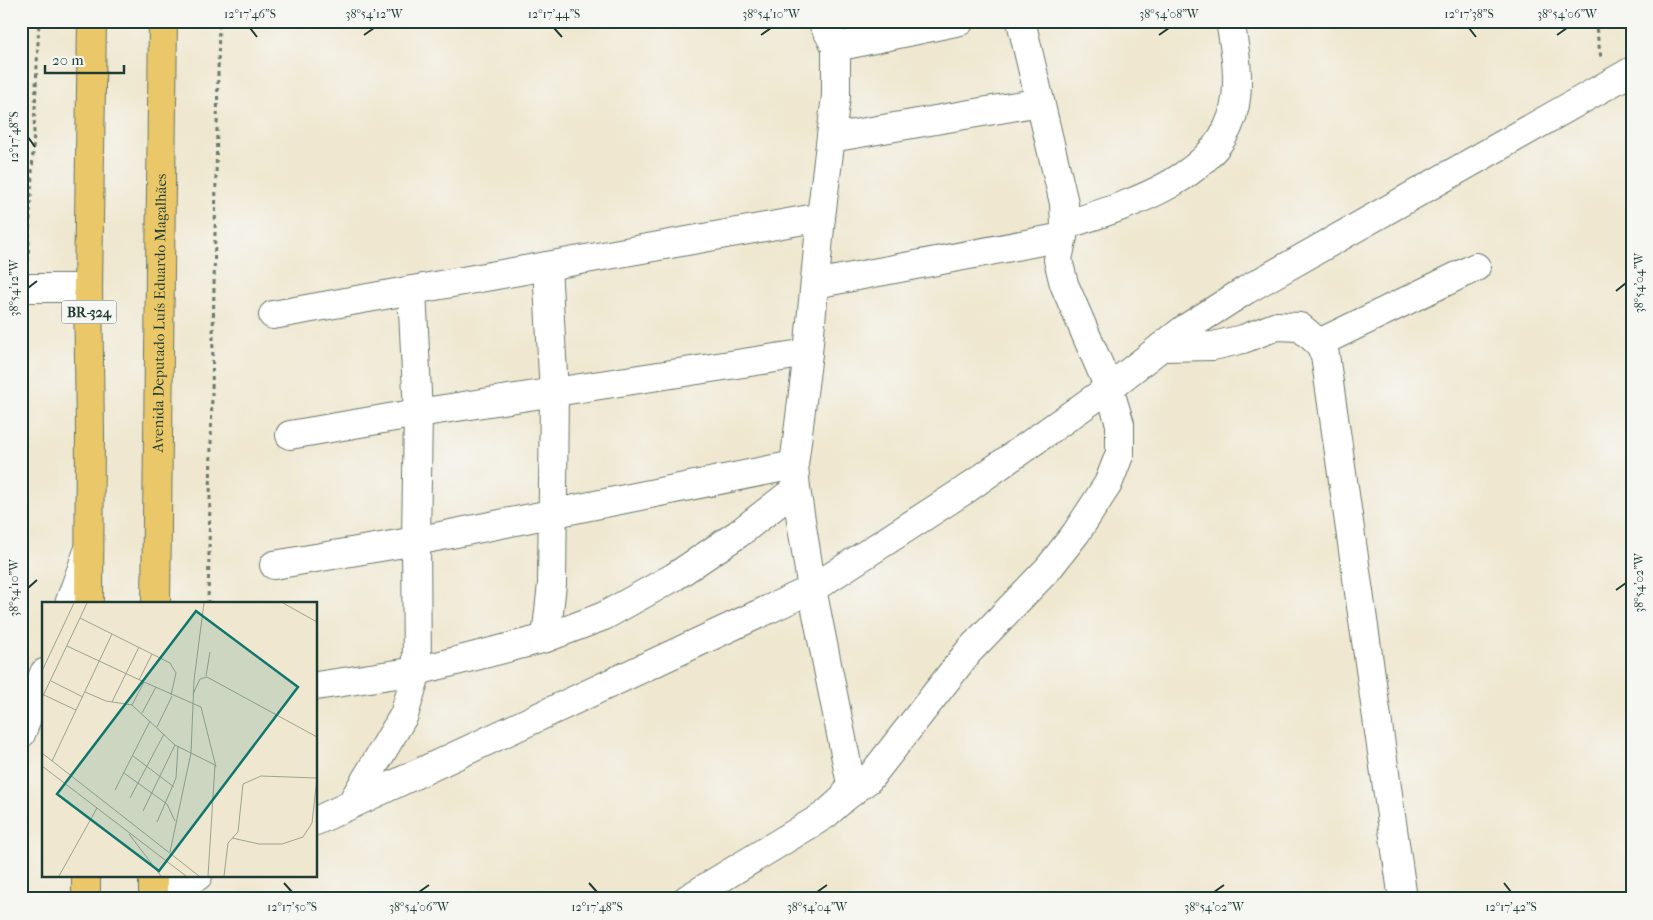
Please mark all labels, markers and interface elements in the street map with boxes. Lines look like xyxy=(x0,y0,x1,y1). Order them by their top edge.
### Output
text: 12°17'46"S xyxy=(224,7,276,21)
text: 38°54'12"W xyxy=(345,7,404,21)
text: 12°17'44"S xyxy=(528,7,580,21)
text: 38°54'10"W xyxy=(742,7,801,21)
text: 38°54'08"W xyxy=(1139,7,1200,21)
text: 12°17'38"S xyxy=(1444,7,1494,21)
text: 38°54'06"W xyxy=(1537,7,1598,21)
scale bar xyxy=(45,42,124,74)
text: 20 m xyxy=(52,51,84,69)
text: 12°17'48"S xyxy=(7,111,21,163)
street label: Avenida Deputado Luís Eduardo Magalhães xyxy=(149,173,170,454)
text: 38°54'04"W xyxy=(1632,252,1646,313)
text: 38°54'12"W xyxy=(7,258,21,317)
road number: BR-324 xyxy=(62,300,116,324)
text: 38°54'02"W xyxy=(1632,552,1646,613)
text: 38°54'10"W xyxy=(7,558,21,617)
inset map xyxy=(42,602,318,878)
text: 12°17'50"S xyxy=(267,900,317,914)
text: 38°54'06"W xyxy=(389,900,450,914)
text: 12°17'48"S xyxy=(571,900,623,914)
text: 38°54'04"W xyxy=(787,900,848,914)
text: 38°54'02"W xyxy=(1184,900,1245,914)
text: 12°17'42"S xyxy=(1485,900,1537,914)

